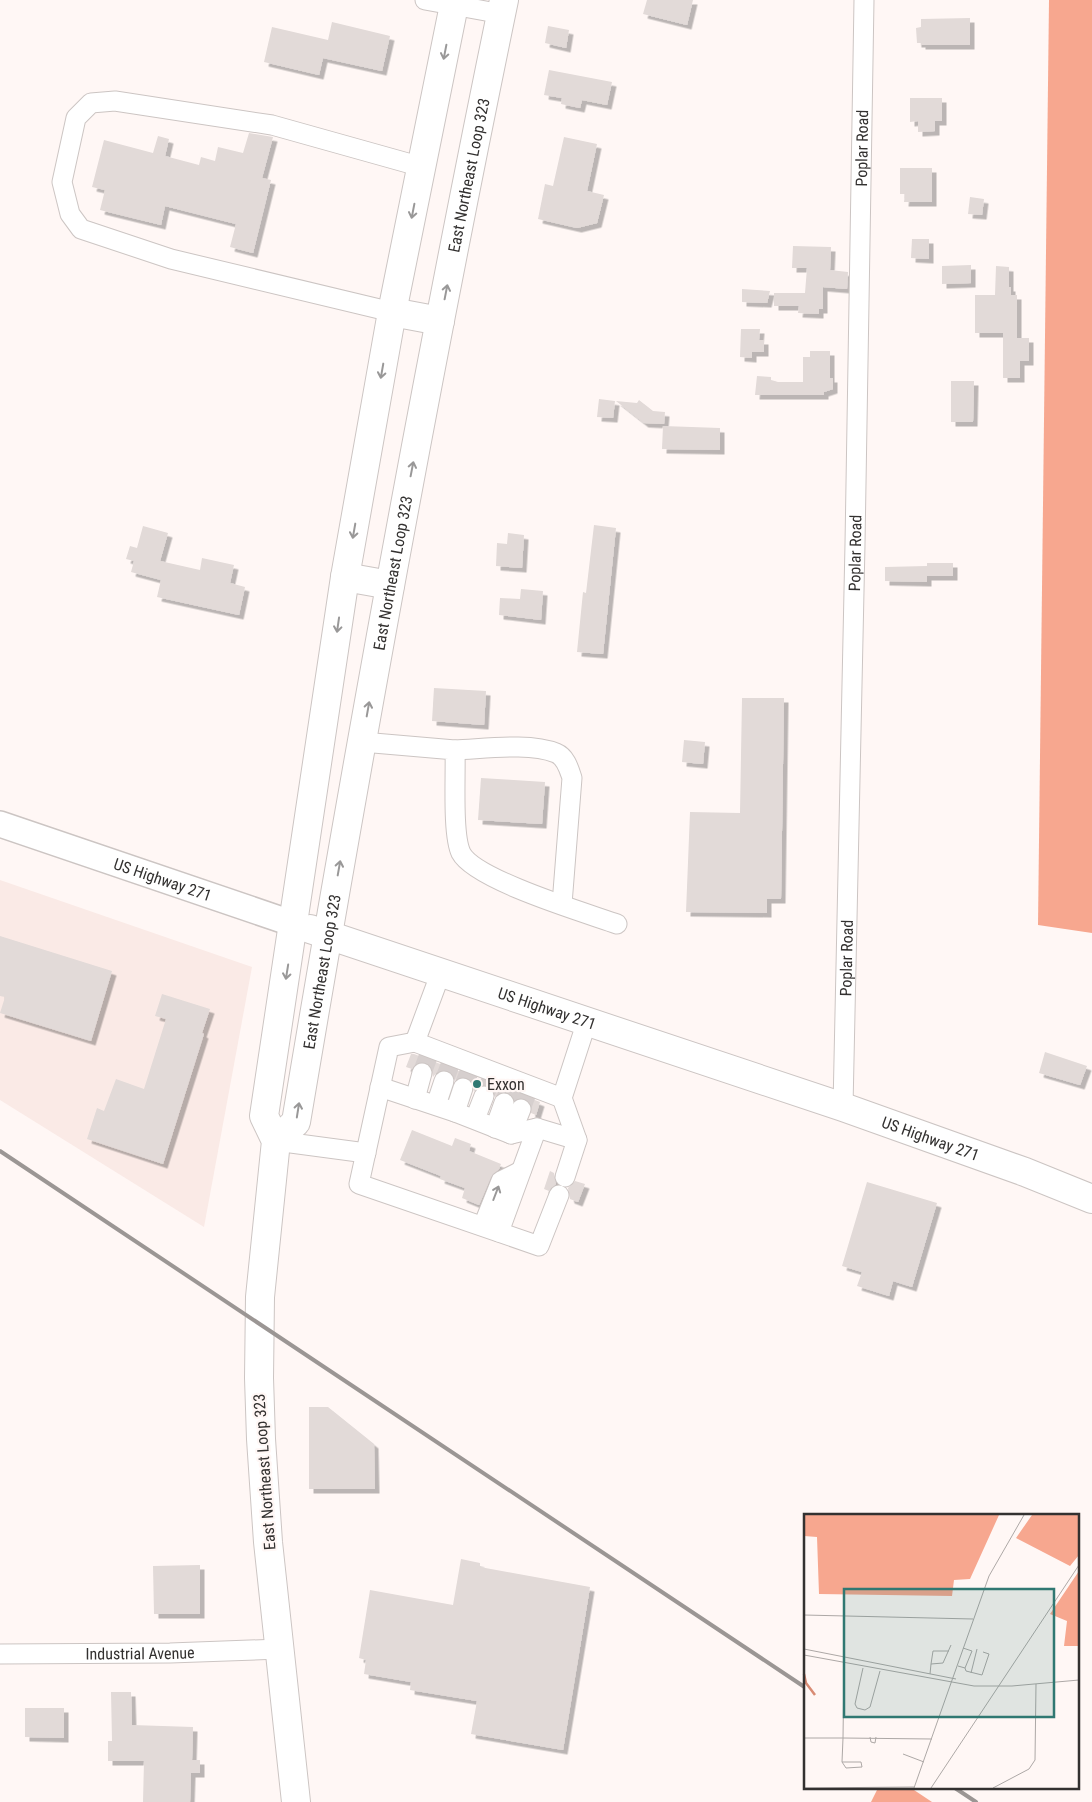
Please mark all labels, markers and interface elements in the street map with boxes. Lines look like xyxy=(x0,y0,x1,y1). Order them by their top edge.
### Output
one-way arrow xyxy=(439,43,449,59)
street label: East Northeast Loop 323 xyxy=(444,97,494,254)
street label: Poplar Road xyxy=(852,110,872,187)
one-way arrow xyxy=(407,203,417,219)
one-way arrow xyxy=(442,284,451,300)
one-way arrow xyxy=(376,362,386,378)
one-way arrow xyxy=(408,461,418,477)
street label: East Northeast Loop 323 xyxy=(369,494,416,652)
street label: Poplar Road xyxy=(845,515,865,592)
one-way arrow xyxy=(348,522,358,538)
one-way arrow xyxy=(333,617,343,633)
one-way arrow xyxy=(363,701,373,717)
street label: US Highway 271 xyxy=(111,854,214,905)
one-way arrow xyxy=(334,861,344,877)
street label: East Northeast Loop 323 xyxy=(299,893,345,1051)
street label: Poplar Road xyxy=(836,919,857,997)
one-way arrow xyxy=(281,964,291,980)
street label: US Highway 271 xyxy=(495,983,598,1034)
place label: Exxon xyxy=(487,1075,525,1094)
marker: Exxon xyxy=(471,1078,483,1090)
one-way arrow xyxy=(293,1103,303,1119)
street label: US Highway 271 xyxy=(879,1113,982,1165)
one-way arrow xyxy=(492,1186,501,1201)
street label: East Northeast Loop 323 xyxy=(250,1393,279,1551)
inset map xyxy=(804,1514,1080,1790)
street label: Industrial Avenue xyxy=(85,1643,195,1663)

